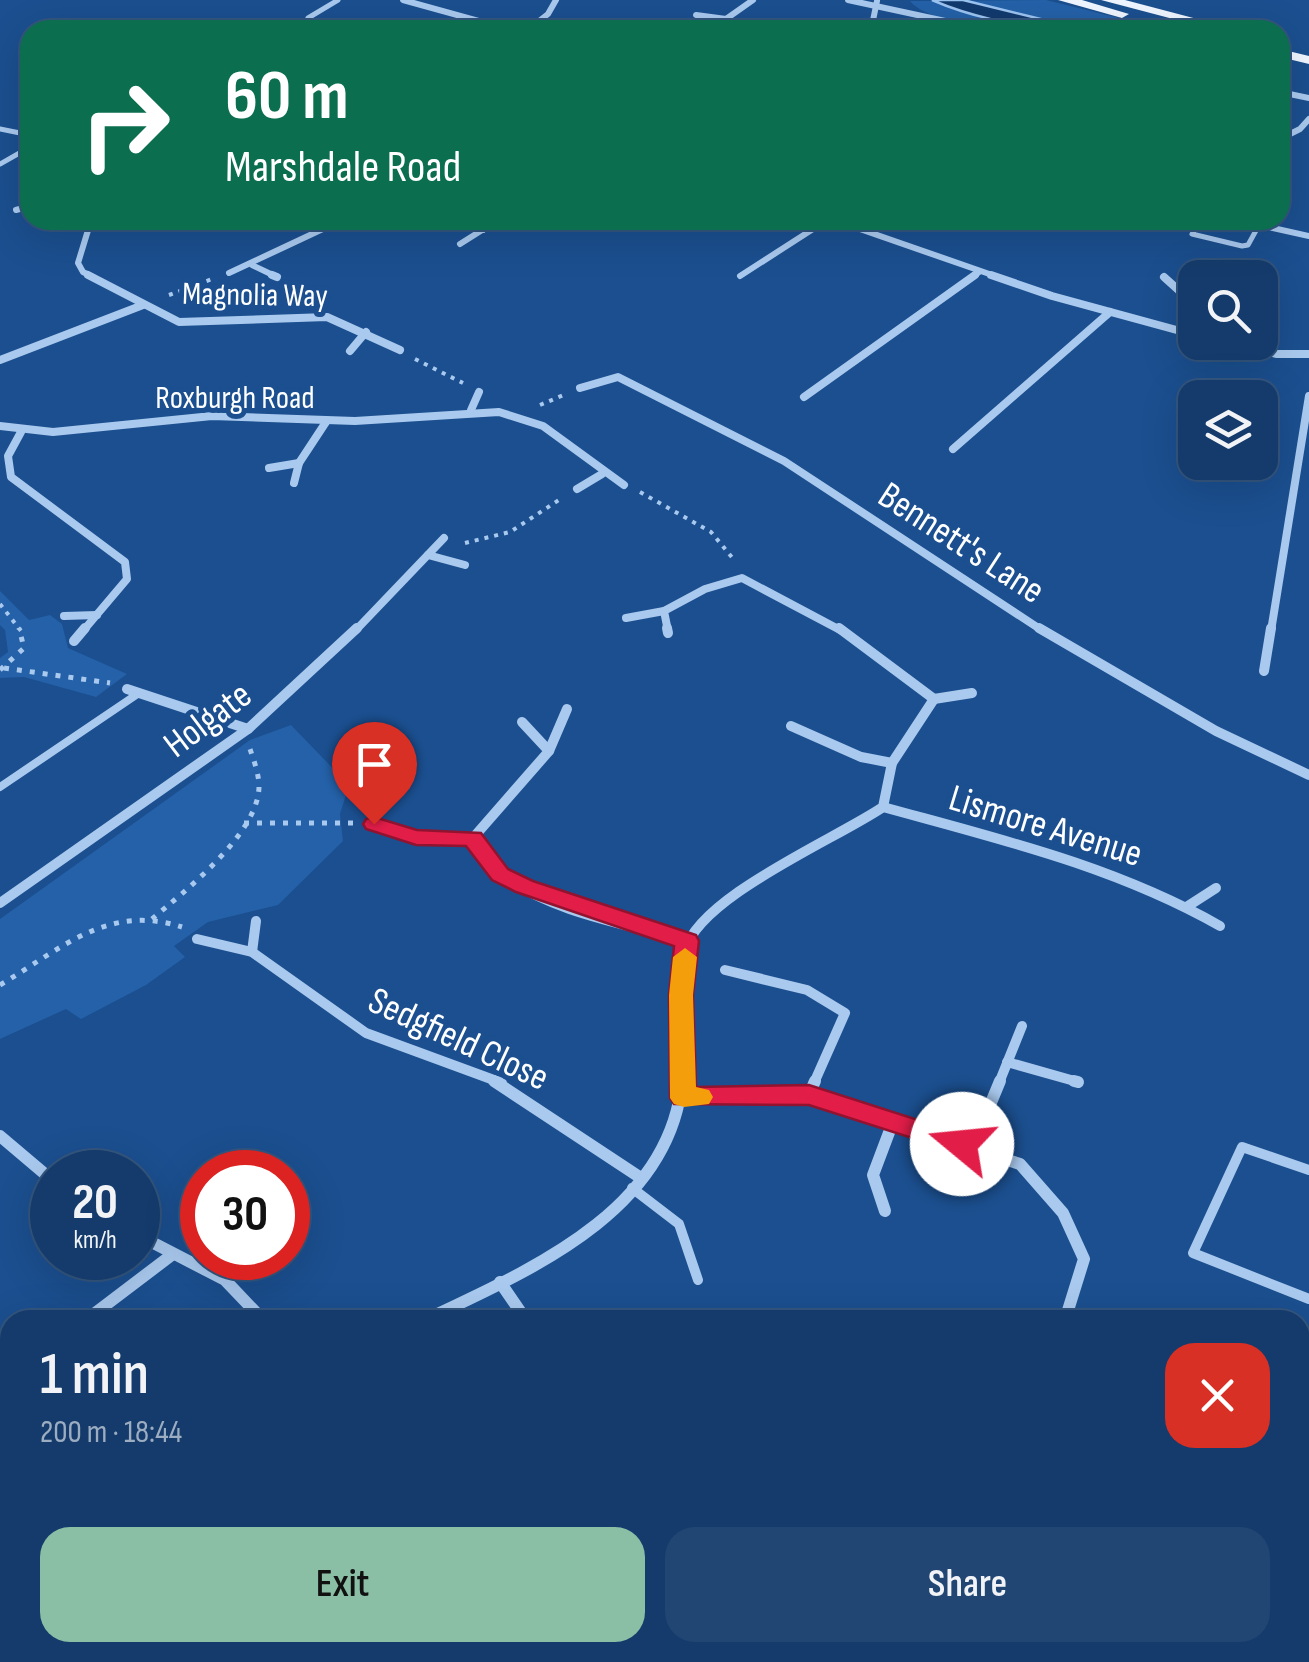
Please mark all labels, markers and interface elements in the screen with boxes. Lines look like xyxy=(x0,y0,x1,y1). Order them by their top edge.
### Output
text: 60 m xyxy=(225,55,349,139)
icon: right xyxy=(60,60,190,190)
text: Marshdale Road xyxy=(225,140,461,195)
map controls xyxy=(1178,260,1278,480)
button: search xyxy=(1178,260,1278,360)
street label: Magnolia Way xyxy=(182,275,328,316)
street label: Roxburgh Road xyxy=(155,379,315,418)
button: layers xyxy=(1178,380,1278,480)
street label: Bennett's Lane xyxy=(870,473,1053,614)
street label: Holgate xyxy=(155,673,261,768)
pin xyxy=(332,722,417,825)
icon: arrive xyxy=(347,737,402,792)
street label: Lismore Avenue xyxy=(944,776,1148,877)
street label: Sedgfield Close xyxy=(361,978,556,1101)
position arrow xyxy=(910,1092,1014,1196)
speed limit sign: 30 xyxy=(180,1150,310,1280)
text: 20 xyxy=(72,1173,118,1233)
text: km/h xyxy=(73,1225,117,1256)
text: 1 min xyxy=(40,1339,149,1411)
button: close xyxy=(1165,1343,1270,1448)
text: 200 m · 18:44 xyxy=(40,1413,182,1452)
button: Exit xyxy=(40,1527,645,1642)
button: Share xyxy=(665,1527,1270,1642)

